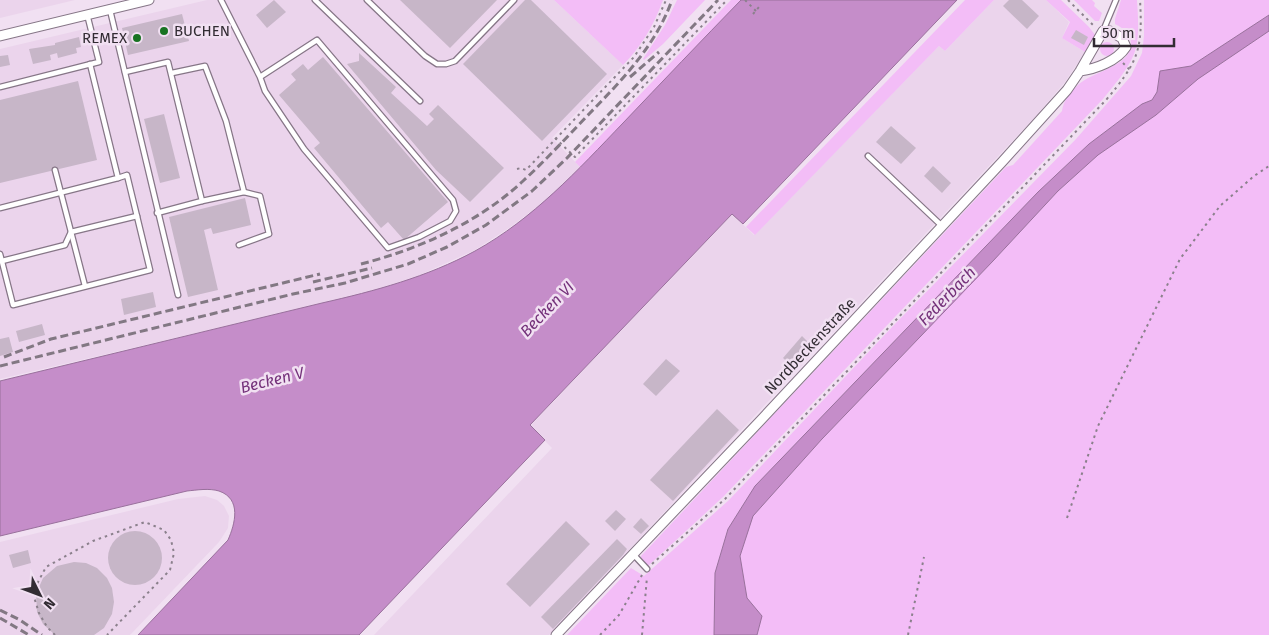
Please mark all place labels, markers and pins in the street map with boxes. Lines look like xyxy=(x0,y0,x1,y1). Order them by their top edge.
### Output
place label: BUCHEN xyxy=(174,22,230,40)
marker: BUCHEN xyxy=(158,25,170,37)
place label: REMEX xyxy=(82,29,128,47)
marker: REMEX xyxy=(131,32,143,44)

